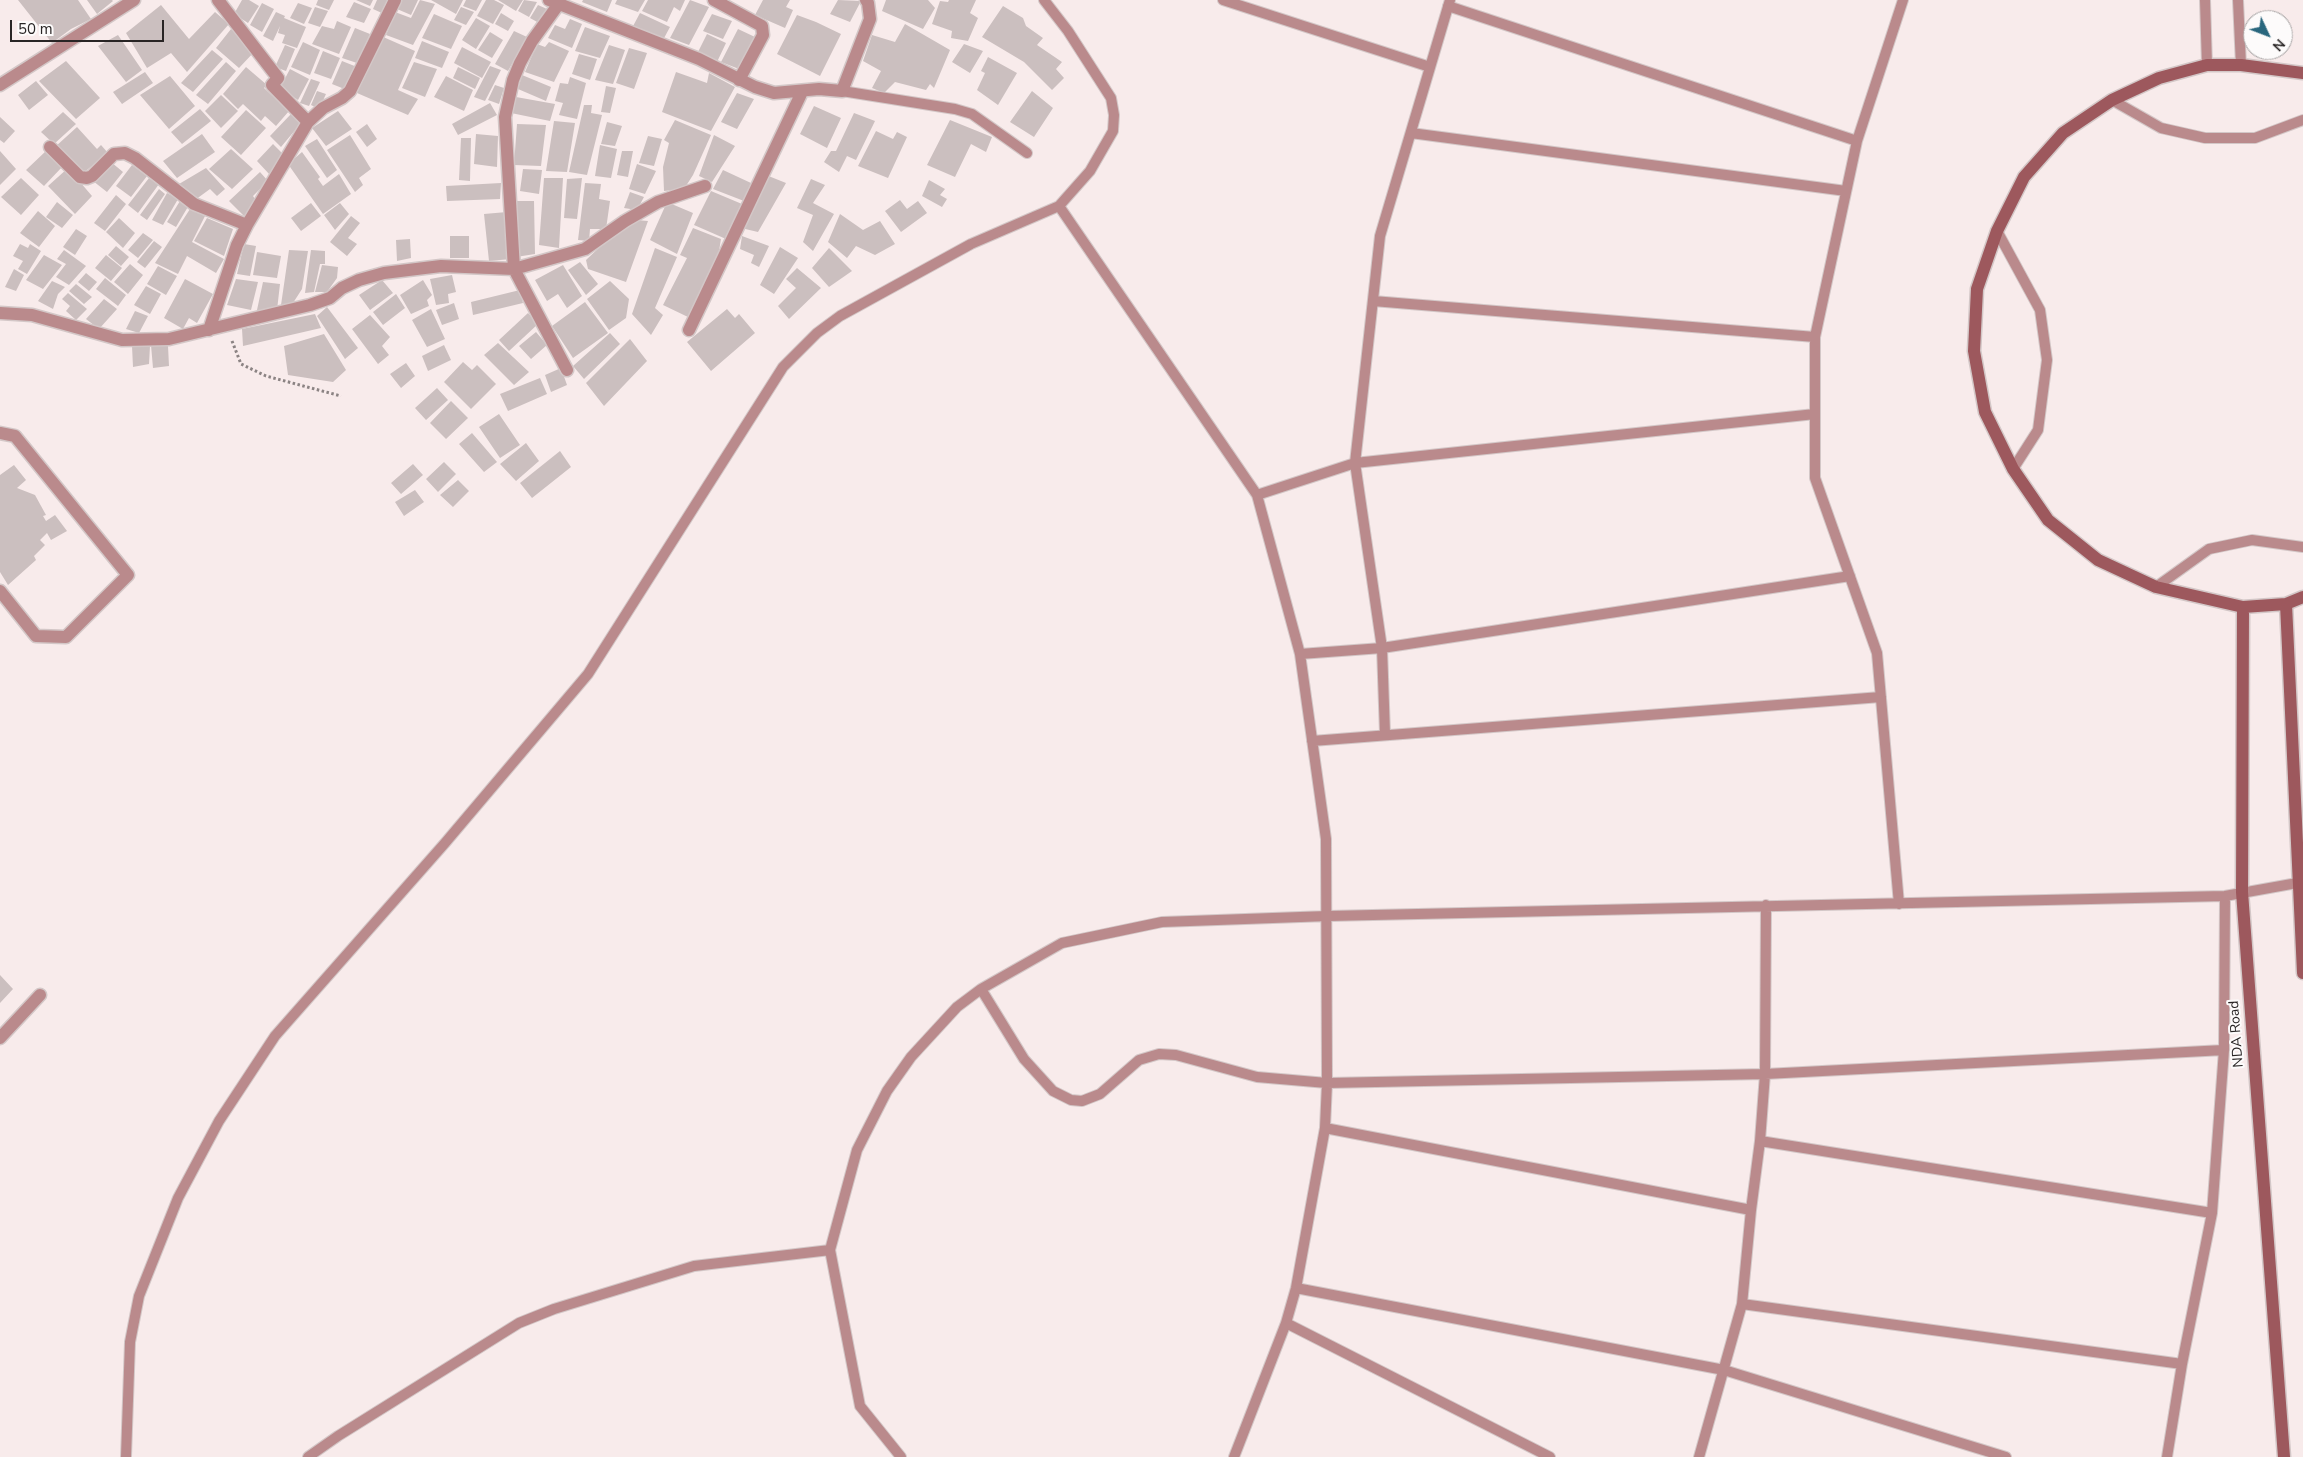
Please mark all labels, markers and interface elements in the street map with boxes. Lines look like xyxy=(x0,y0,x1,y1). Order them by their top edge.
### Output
scale bar xyxy=(12,10,166,42)
north arrow xyxy=(2243,10,2293,60)
text: 50 m xyxy=(18,19,53,39)
text: N xyxy=(2268,35,2289,55)
street label: NDA Road xyxy=(2226,1000,2248,1068)

